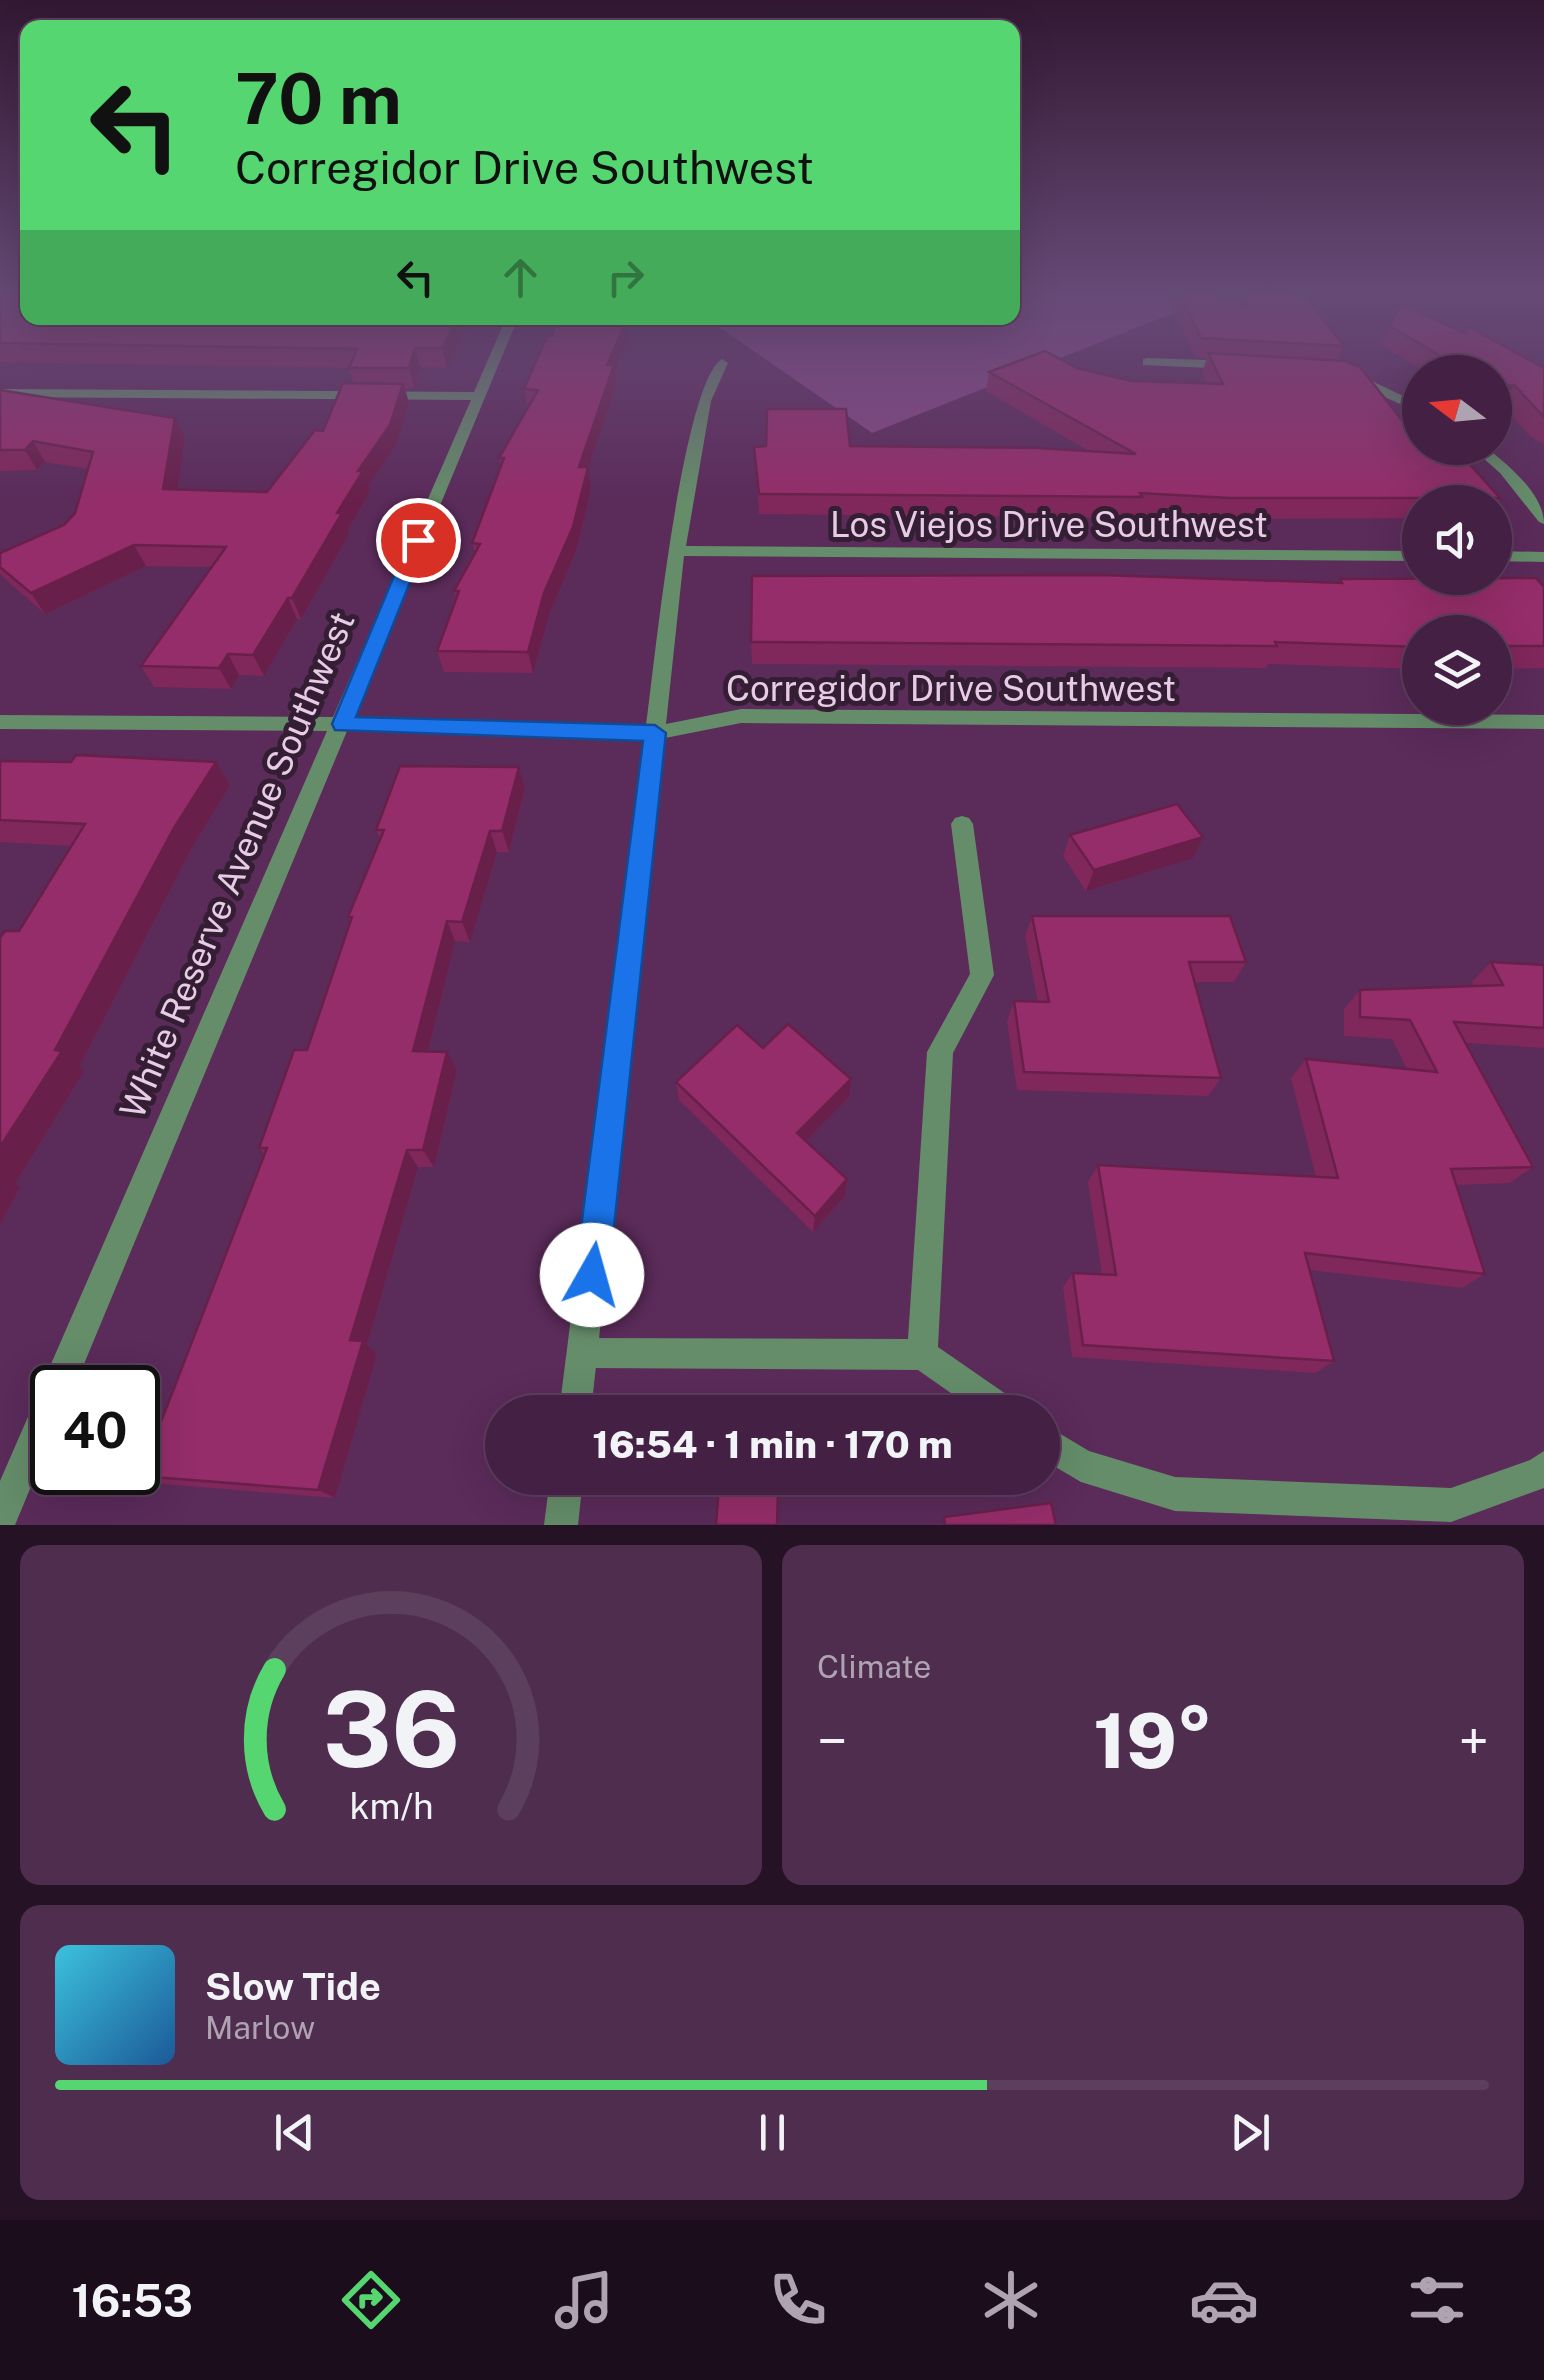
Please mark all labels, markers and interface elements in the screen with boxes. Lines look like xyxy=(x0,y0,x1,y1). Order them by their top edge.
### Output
text: 70 m xyxy=(235,57,402,140)
icon: left xyxy=(70,60,200,190)
text: Corregidor Drive Southwest xyxy=(235,141,814,194)
icon: left xyxy=(388,250,443,305)
icon: ahead xyxy=(493,250,548,305)
icon: right xyxy=(598,250,653,305)
north arrow xyxy=(1402,355,1512,465)
map controls xyxy=(1402,355,1512,725)
button: sound xyxy=(1402,485,1512,595)
pin xyxy=(376,498,461,583)
street label: Los Viejos Drive Southwest xyxy=(830,504,1268,545)
icon: arrive xyxy=(391,513,446,568)
street label: White Reserve Avenue Southwest xyxy=(111,606,363,1124)
button: layers xyxy=(1402,615,1512,725)
street label: Corregidor Drive Southwest xyxy=(726,668,1176,709)
position arrow xyxy=(540,1223,644,1327)
speed limit sign: 40 xyxy=(30,1365,160,1495)
text: 16:54 · 1 min · 170 m xyxy=(592,1422,953,1467)
text: Climate xyxy=(817,1648,931,1685)
text: 36 xyxy=(322,1668,460,1790)
text: 19° xyxy=(1093,1697,1213,1785)
text: − xyxy=(817,1709,848,1773)
text: + xyxy=(1459,1709,1489,1773)
text: km/h xyxy=(349,1785,433,1827)
text: Slow Tide xyxy=(205,1964,381,2009)
text: Marlow xyxy=(205,2009,315,2046)
icon: previous xyxy=(267,2105,322,2160)
icon: pause xyxy=(745,2105,800,2160)
icon: next xyxy=(1223,2105,1278,2160)
icon: directions xyxy=(336,2265,406,2335)
icon: music xyxy=(549,2265,619,2335)
icon: phone xyxy=(763,2265,833,2335)
icon: climate xyxy=(976,2265,1046,2335)
icon: car xyxy=(1189,2265,1259,2335)
icon: filters xyxy=(1402,2265,1472,2335)
text: 16:53 xyxy=(72,2274,193,2327)

